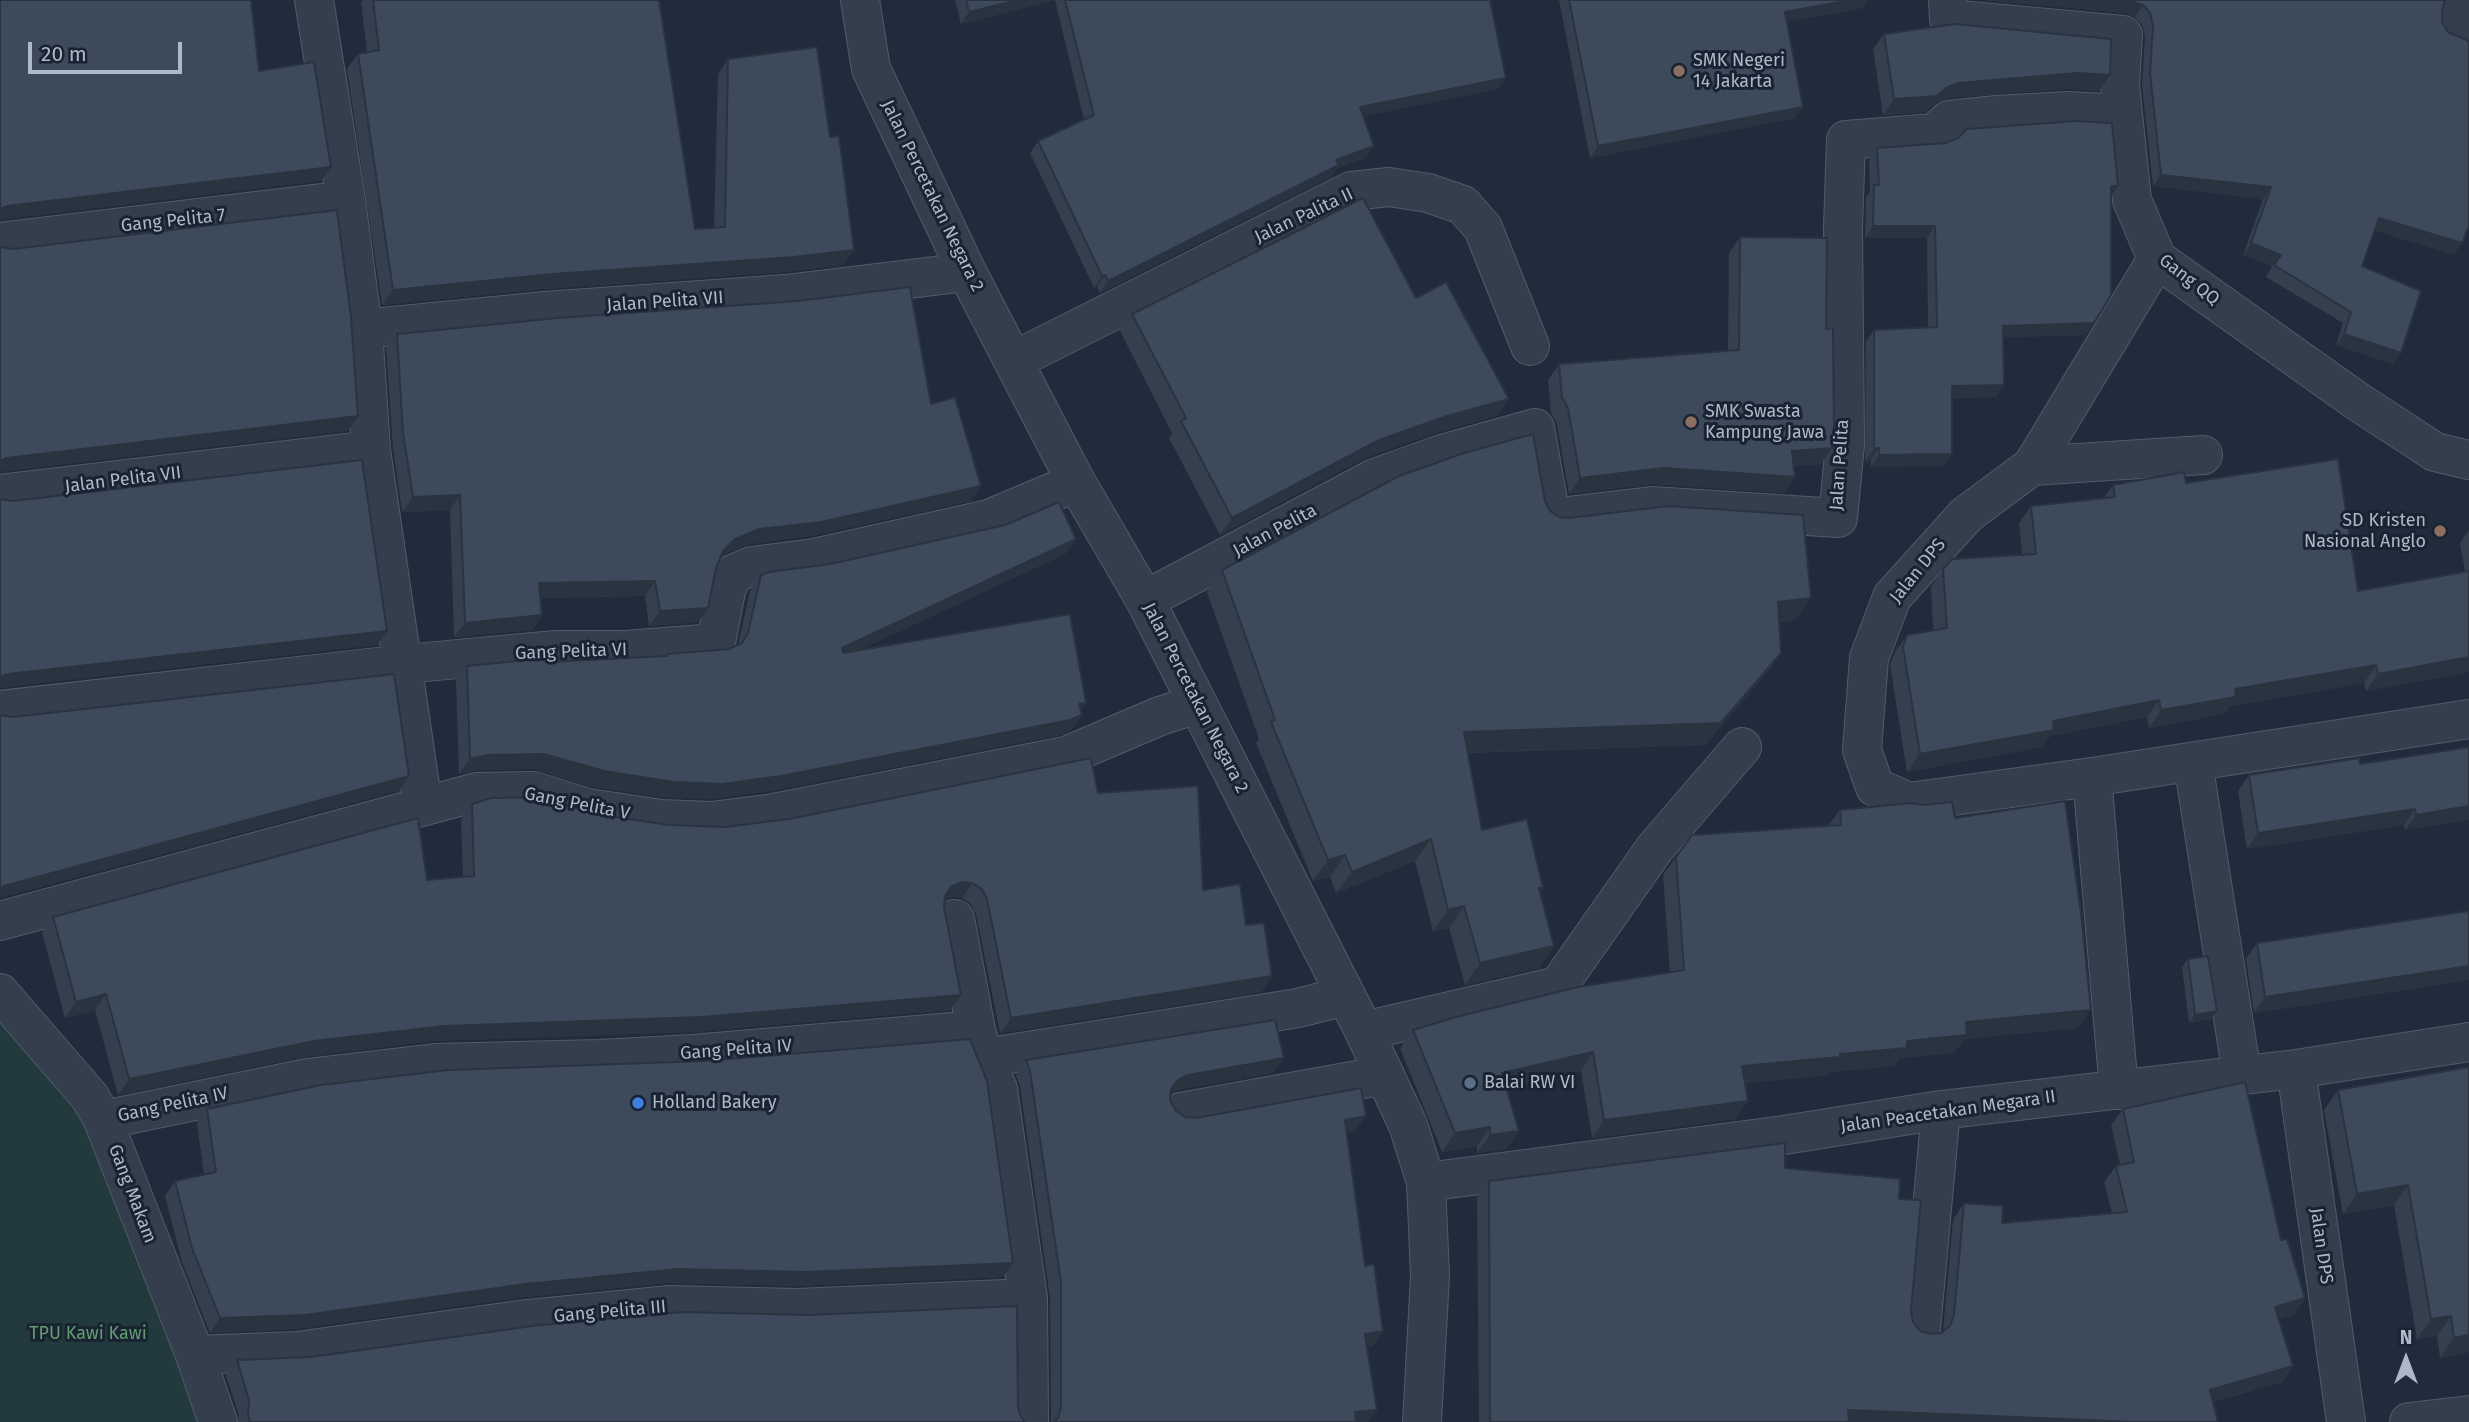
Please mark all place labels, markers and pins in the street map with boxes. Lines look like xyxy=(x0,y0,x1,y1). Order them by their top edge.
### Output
place label: SMK Negeri 14 Jakarta xyxy=(1693,50,1785,92)
marker: SMK Negeri 14 Jakarta xyxy=(1671,63,1687,79)
place label: SMK Swasta Kampung Jawa xyxy=(1705,401,1824,444)
marker: SMK Swasta Kampung Jawa xyxy=(1683,414,1699,430)
place label: SD Kristen Nasional Anglo xyxy=(2304,510,2426,552)
marker: SD Kristen Nasional Anglo xyxy=(2432,523,2448,539)
place label: Balai RW VI xyxy=(1484,1072,1575,1094)
marker: Balai RW VI xyxy=(1462,1075,1478,1091)
place label: Holland Bakery xyxy=(652,1092,776,1114)
marker: Holland Bakery xyxy=(630,1095,646,1111)

